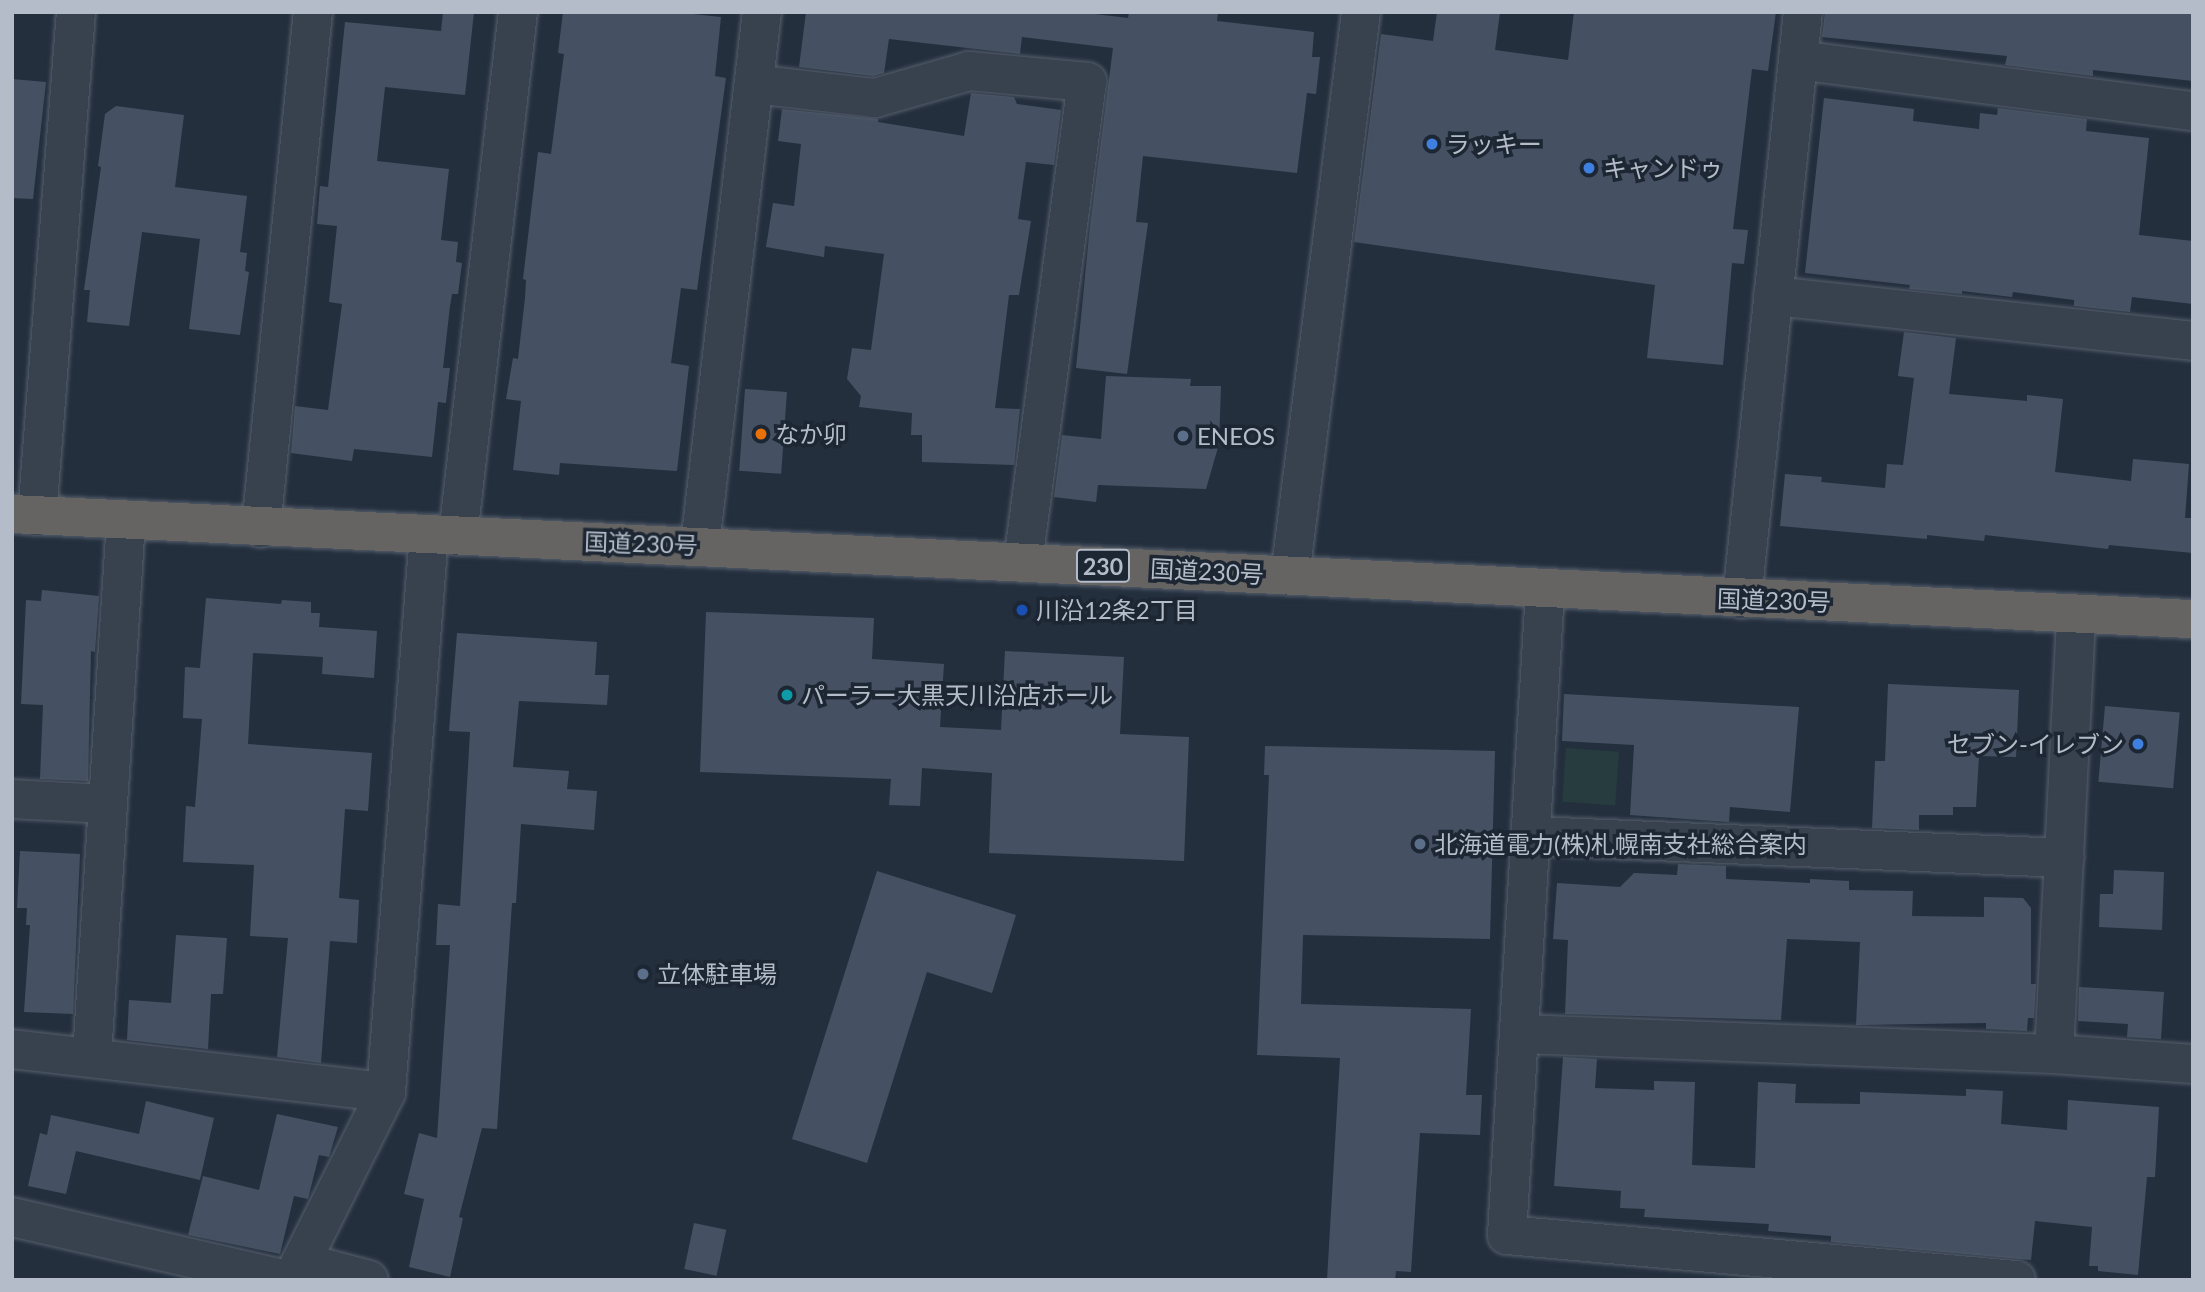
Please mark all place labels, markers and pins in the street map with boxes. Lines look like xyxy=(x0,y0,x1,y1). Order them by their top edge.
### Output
place label: ラッキー xyxy=(1446,130,1542,158)
marker: ラッキー xyxy=(1424,136,1440,152)
place label: キャンドゥ xyxy=(1603,154,1723,182)
marker: キャンドゥ xyxy=(1581,160,1597,176)
place label: なか卯 xyxy=(775,420,847,448)
place label: ENEOS xyxy=(1197,422,1275,450)
marker: なか卯 xyxy=(753,426,769,442)
marker: ENEOS xyxy=(1175,428,1191,444)
place label: 川沿12条2丁目 xyxy=(1036,596,1198,624)
marker: 川沿12条2丁目 xyxy=(1014,602,1030,618)
place label: パーラー大黒天川沿店ホール xyxy=(801,681,1113,709)
marker: パーラー大黒天川沿店ホール xyxy=(779,687,795,703)
place label: セブン-イレブン xyxy=(1947,730,2124,758)
marker: セブン-イレブン xyxy=(2130,736,2146,752)
place label: 北海道電力(株)札幌南支社総合案内 xyxy=(1434,830,1807,858)
marker: 北海道電力(株)札幌南支社総合案内 xyxy=(1412,836,1428,852)
place label: 立体駐車場 xyxy=(657,960,777,988)
marker: 立体駐車場 xyxy=(635,966,651,982)

